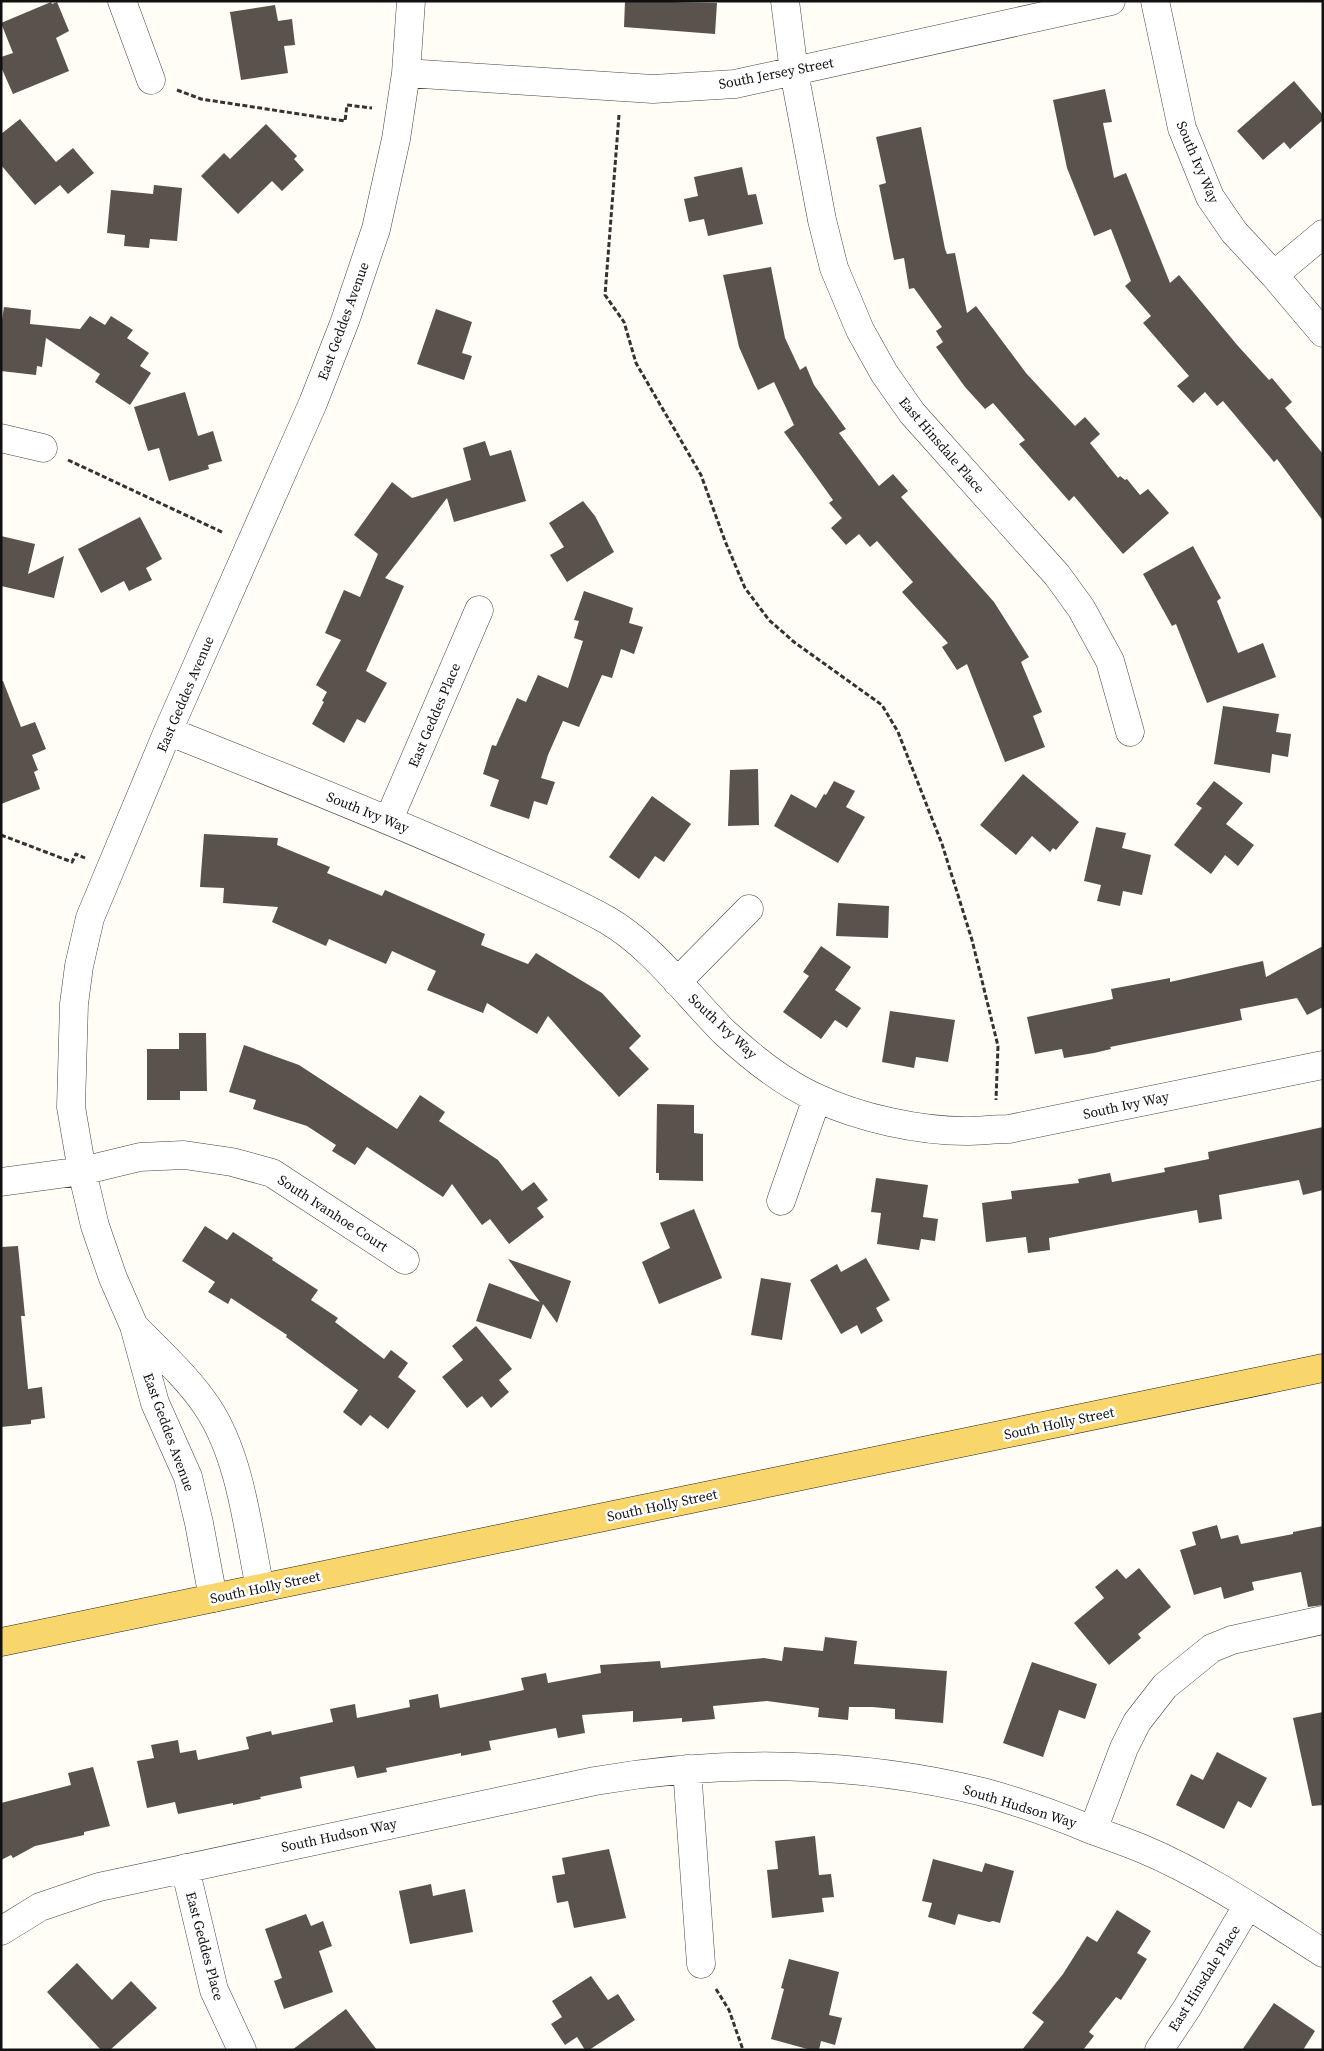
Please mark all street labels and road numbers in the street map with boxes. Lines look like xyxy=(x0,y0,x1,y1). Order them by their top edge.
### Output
street label: South Jersey Street xyxy=(717,52,836,94)
street label: South Ivy Way xyxy=(1172,118,1225,207)
street label: East Geddes Avenue xyxy=(312,259,374,383)
street label: East Hinsdale Place xyxy=(894,392,990,498)
street label: East Geddes Avenue xyxy=(151,633,219,755)
street label: East Geddes Place xyxy=(403,660,465,770)
street label: South Ivy Way xyxy=(324,786,413,838)
street label: South Ivy Way xyxy=(684,989,762,1064)
street label: South Ivy Way xyxy=(1081,1086,1172,1124)
street label: South Ivanhoe Court xyxy=(274,1170,392,1256)
street label: East Geddes Avenue xyxy=(138,1370,200,1494)
street label: South Holly Street xyxy=(1002,1401,1116,1444)
street label: South Holly Street xyxy=(605,1483,719,1526)
street label: South Holly Street xyxy=(208,1565,322,1608)
street label: South Hudson Way xyxy=(961,1779,1080,1833)
street label: South Hudson Way xyxy=(279,1813,399,1857)
street label: East Geddes Place xyxy=(181,1889,229,2003)
street label: East Hinsdale Place xyxy=(1163,1921,1245,2035)

